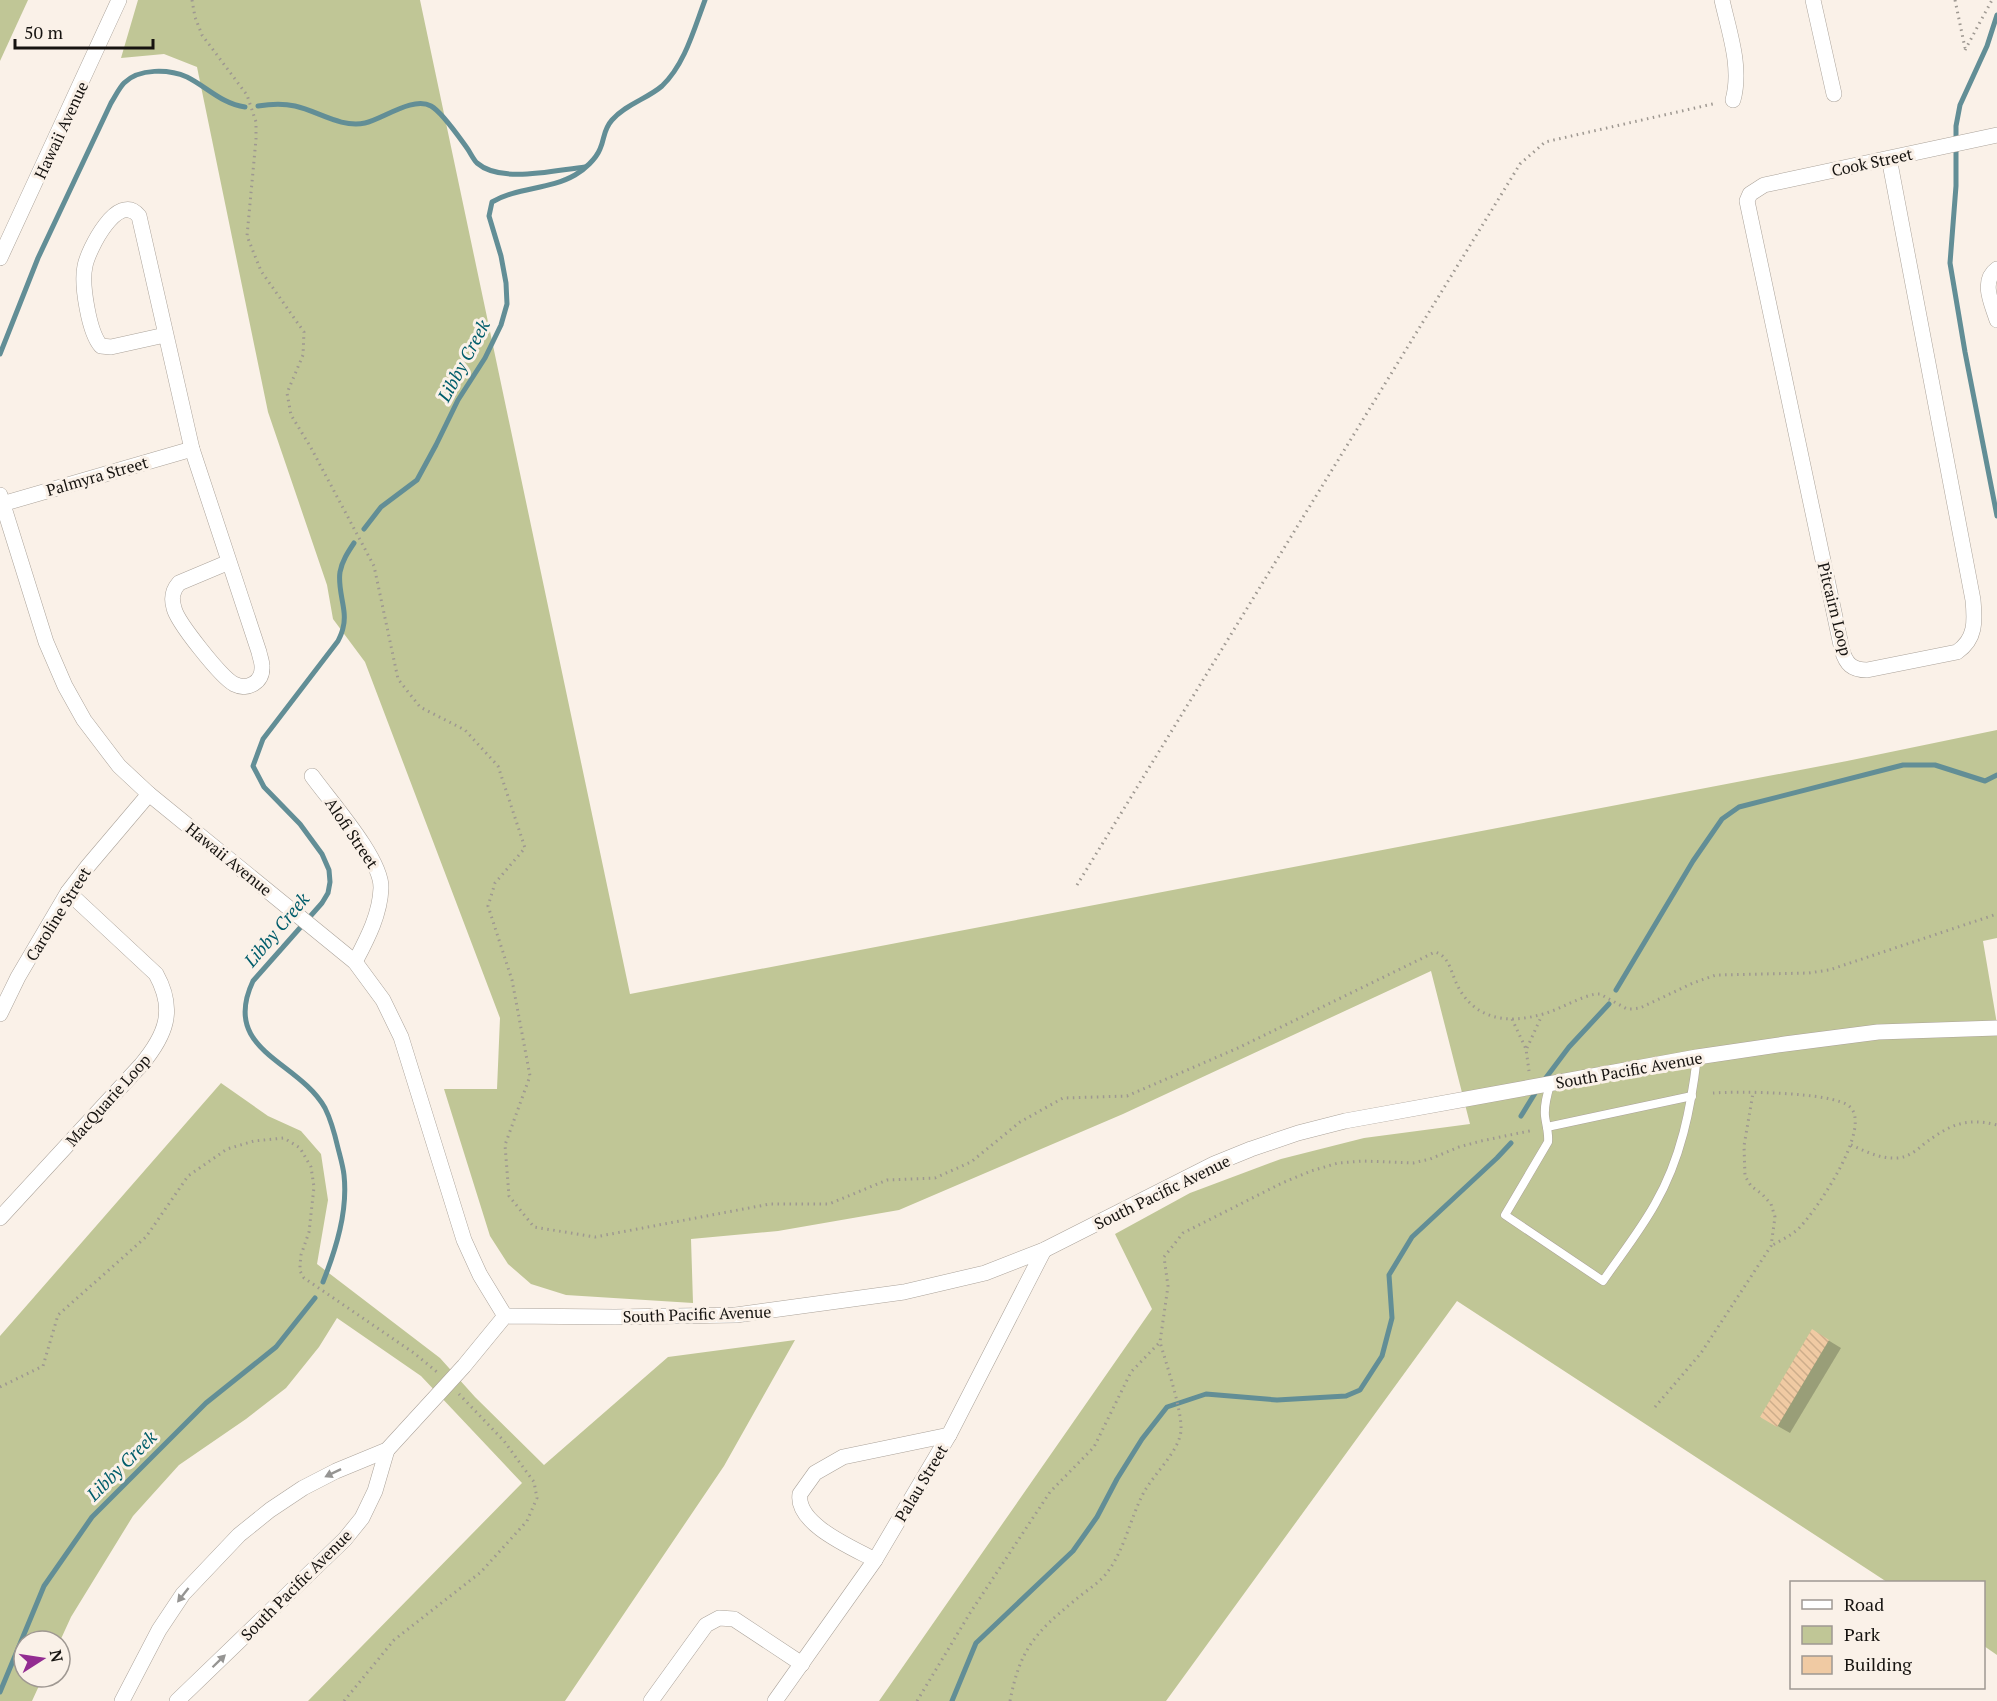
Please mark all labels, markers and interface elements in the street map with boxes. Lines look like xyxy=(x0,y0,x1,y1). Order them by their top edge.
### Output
scale bar xyxy=(15,12,153,50)
text: 50 m xyxy=(24,20,64,44)
street label: Hawaii Avenue xyxy=(29,78,93,182)
street label: Cook Street xyxy=(1829,143,1915,181)
water label: Libby Creek xyxy=(431,315,495,407)
street label: Palmyra Street xyxy=(43,451,151,501)
street label: Pitcairn Loop xyxy=(1813,560,1857,658)
street label: Alofi Street xyxy=(320,793,384,873)
street label: Hawaii Avenue xyxy=(181,817,277,901)
street label: Caroline Street xyxy=(20,863,96,965)
water label: Libby Creek xyxy=(238,887,314,972)
street label: South Pacific Avenue xyxy=(1554,1046,1704,1094)
street label: MacQuarie Loop xyxy=(61,1049,155,1151)
street label: South Pacific Avenue xyxy=(1090,1150,1234,1234)
street label: South Pacific Avenue xyxy=(622,1300,772,1328)
water label: Libby Creek xyxy=(80,1425,162,1506)
street label: Palau Street xyxy=(889,1440,953,1526)
one-way arrow xyxy=(325,1468,342,1477)
street label: South Pacific Avenue xyxy=(236,1525,356,1645)
legend xyxy=(1790,1581,1985,1689)
one-way arrow xyxy=(178,1587,190,1602)
text: Road xyxy=(1844,1592,1884,1616)
text: Park xyxy=(1844,1622,1881,1646)
north arrow xyxy=(12,1629,72,1689)
text: N xyxy=(45,1648,69,1664)
text: Building xyxy=(1844,1652,1912,1676)
one-way arrow xyxy=(212,1654,226,1668)

